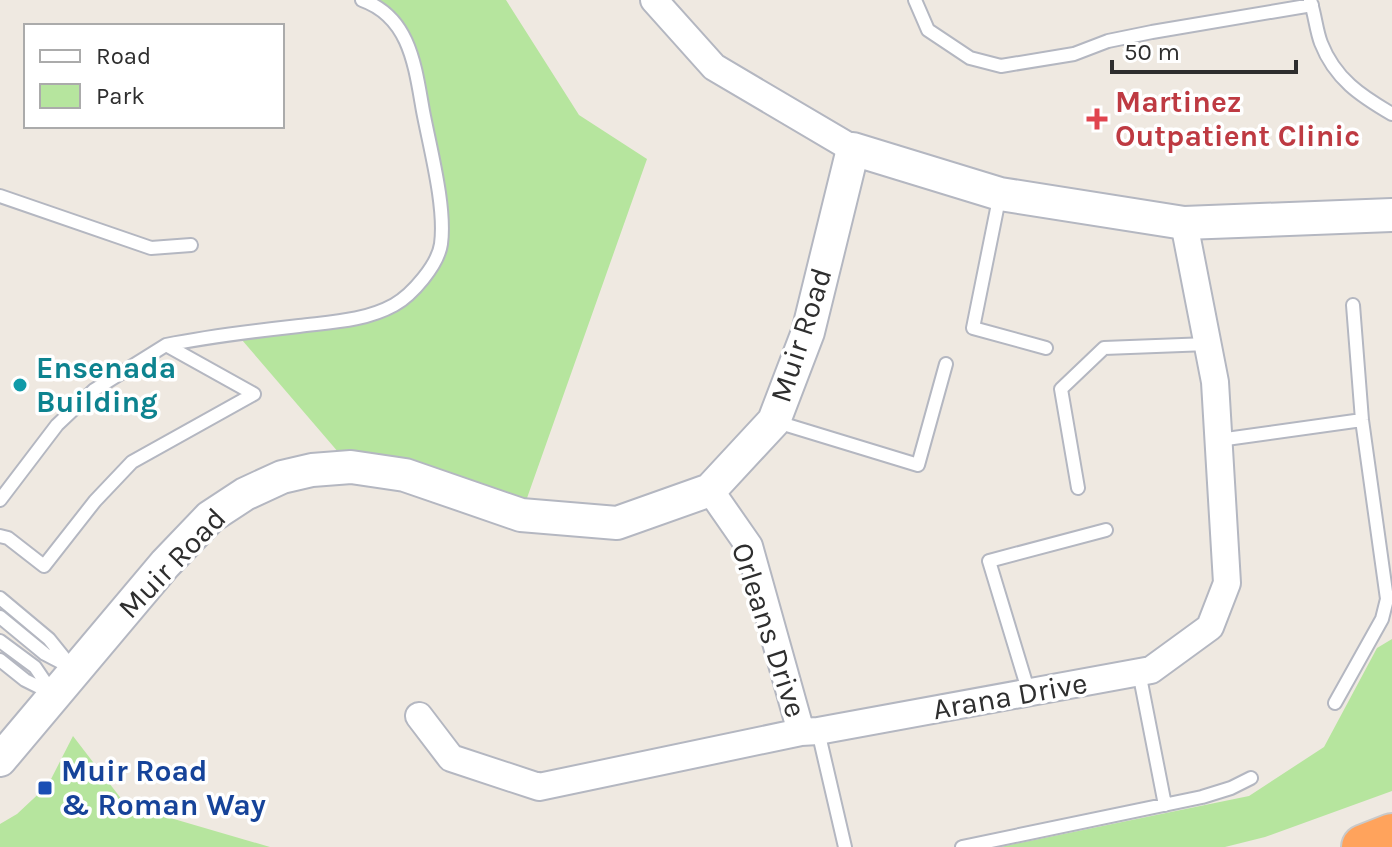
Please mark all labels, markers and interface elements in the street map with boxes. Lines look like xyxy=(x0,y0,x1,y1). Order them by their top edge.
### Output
legend xyxy=(24,24,284,128)
scale bar xyxy=(1112,24,1296,74)
text: 50 m xyxy=(1124,38,1180,66)
text: Road xyxy=(96,42,151,70)
text: Park xyxy=(96,82,145,110)
place label: Martinez Outpatient Clinic xyxy=(1115,84,1360,154)
marker: Martinez Outpatient Clinic xyxy=(1086,108,1108,130)
street label: Muir Road xyxy=(762,263,840,407)
place label: Ensenada Building xyxy=(36,350,176,420)
marker: Ensenada Building xyxy=(11,376,29,394)
street label: Muir Road xyxy=(111,500,233,626)
street label: Orleans Drive xyxy=(724,538,814,722)
street label: Arana Drive xyxy=(930,665,1090,727)
place label: Muir Road & Roman Way xyxy=(61,753,266,823)
marker: Muir Road & Roman Way xyxy=(36,779,54,797)

